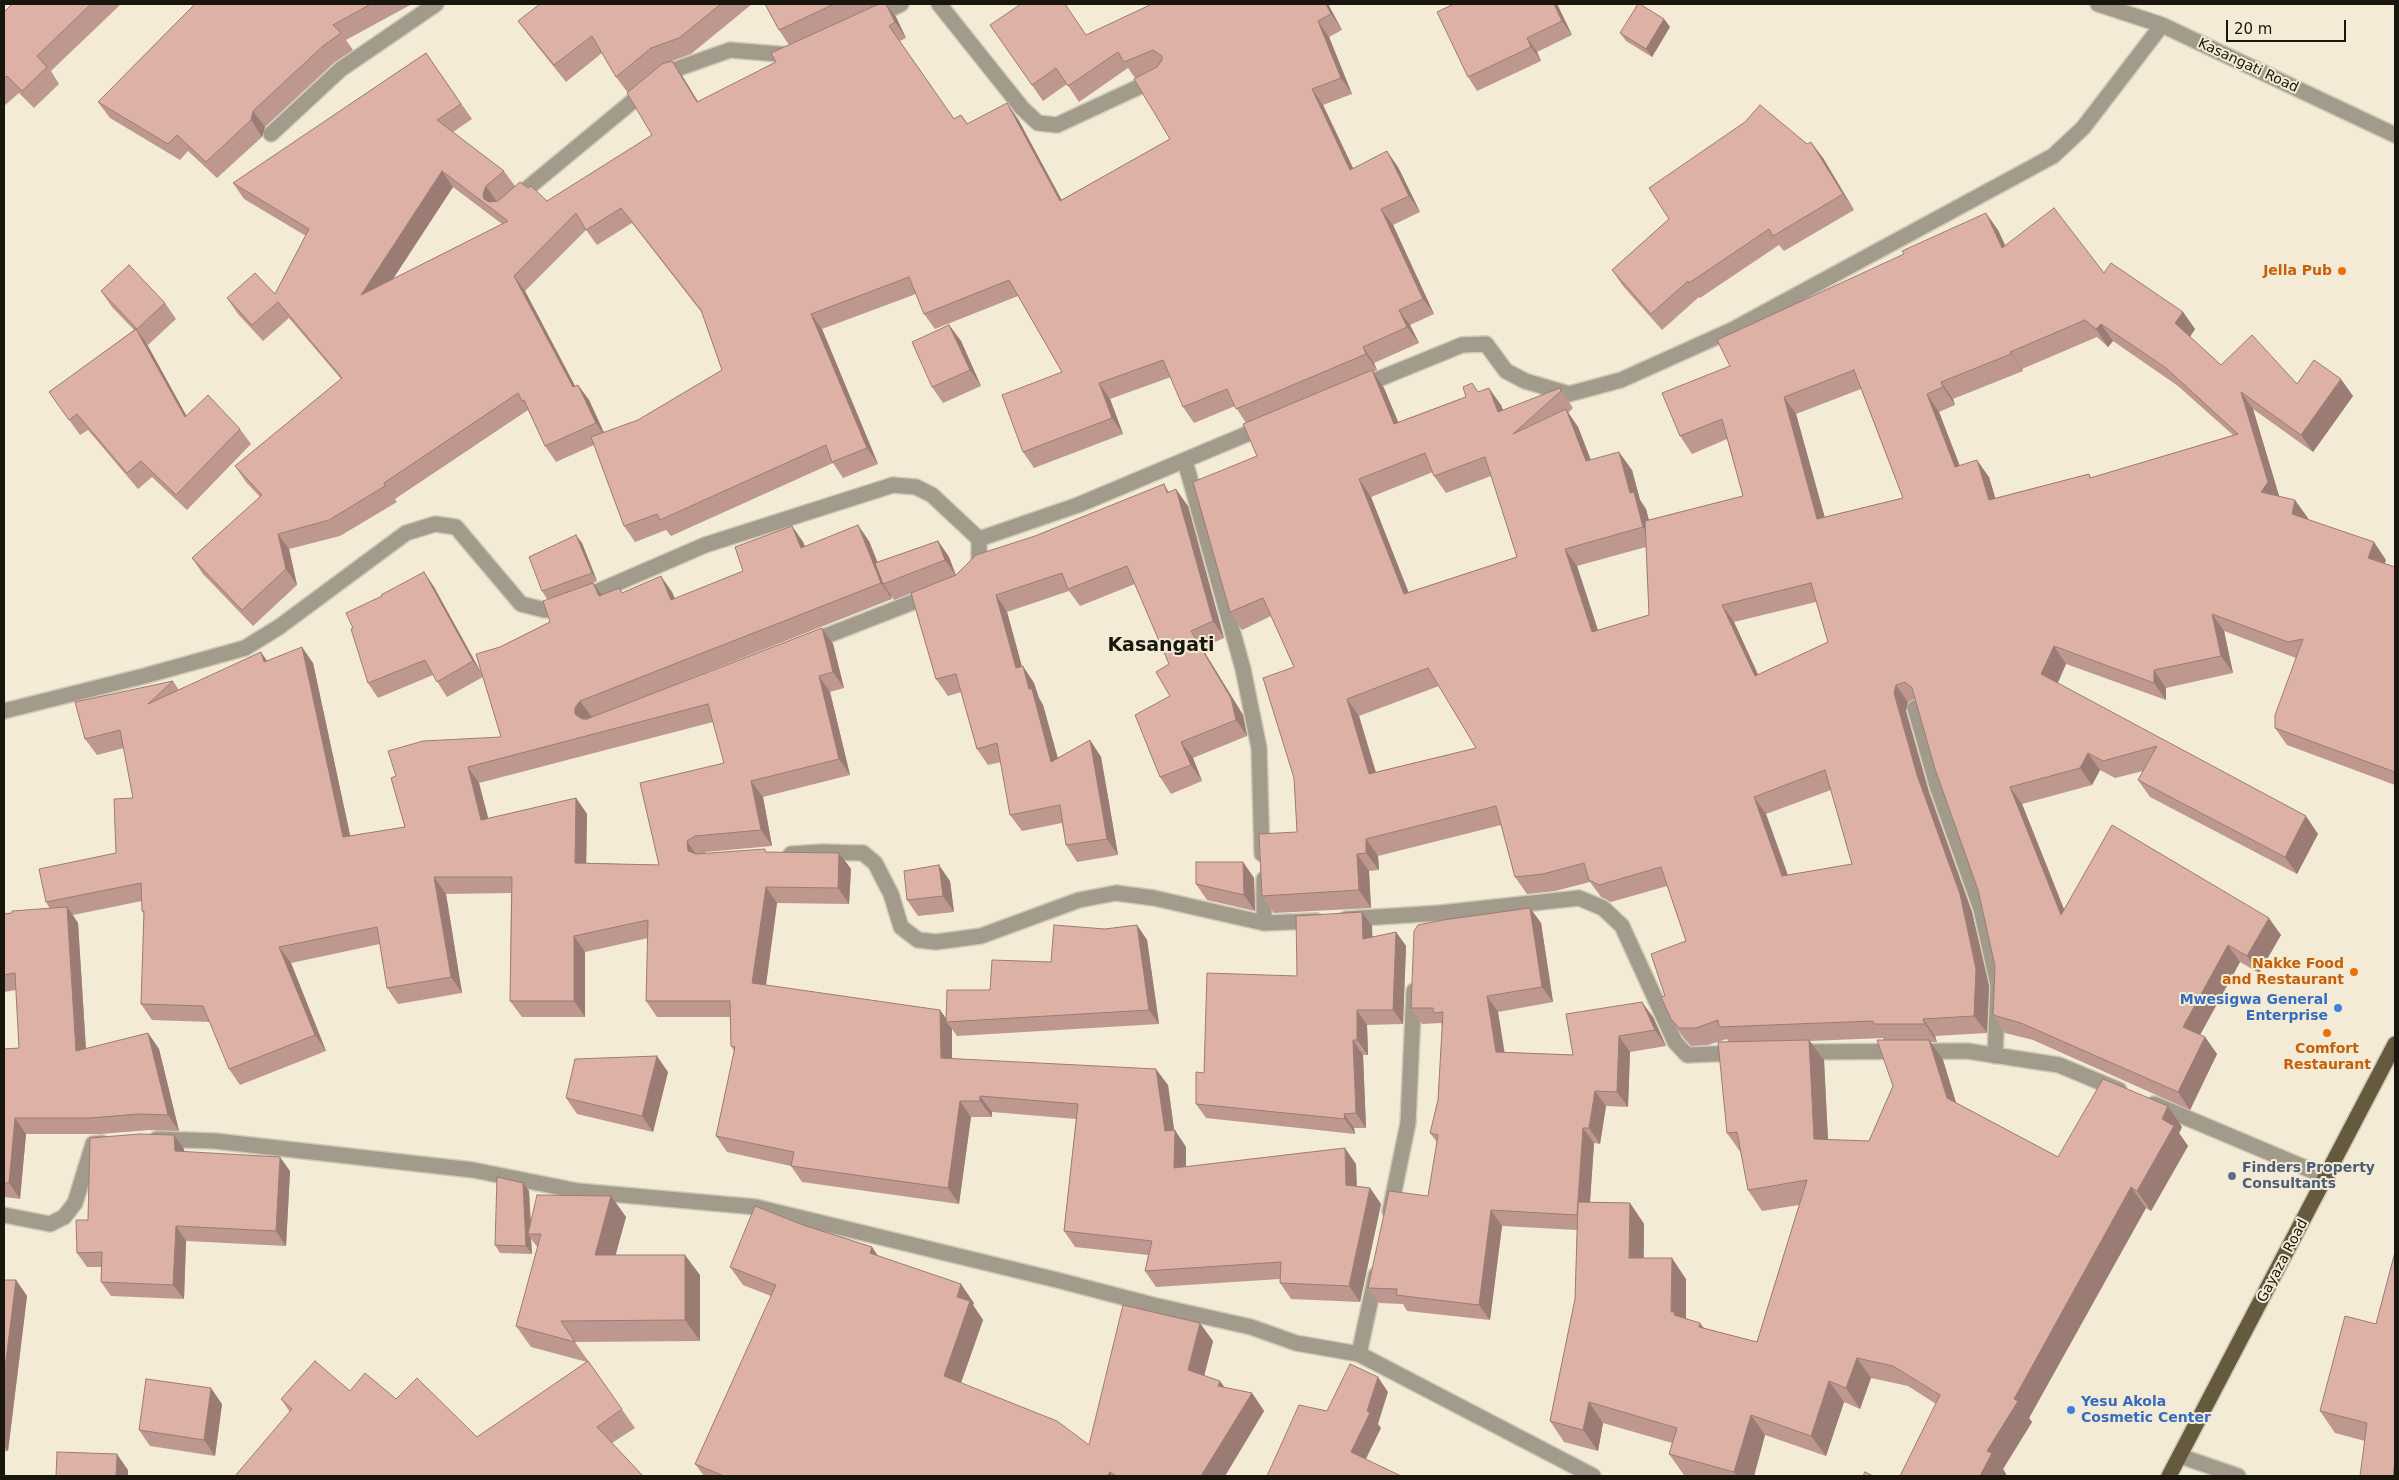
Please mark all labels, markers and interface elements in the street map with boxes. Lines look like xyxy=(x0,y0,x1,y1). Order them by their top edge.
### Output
scale bar xyxy=(2229,10,2349,42)
text: 20 m xyxy=(2234,20,2272,38)
street label: Kasangati Road xyxy=(2195,35,2301,97)
place label: Jella Pub xyxy=(2263,263,2332,279)
marker: Jella Pub xyxy=(2336,265,2348,277)
district label: Kasangati xyxy=(1107,635,1215,657)
place label: Nakke Food and Restaurant xyxy=(2222,956,2344,989)
marker: Nakke Food and Restaurant xyxy=(2348,966,2360,978)
place label: Mwesigwa General Enterprise xyxy=(2180,992,2328,1024)
marker: Mwesigwa General Enterprise xyxy=(2332,1002,2344,1014)
marker: Comfort Restaurant xyxy=(2321,1027,2333,1039)
place label: Comfort Restaurant xyxy=(2283,1041,2371,1074)
place label: Finders Property Consultants xyxy=(2242,1160,2375,1192)
marker: Finders Property Consultants xyxy=(2226,1170,2238,1182)
street label: Gayaza Road xyxy=(2254,1217,2312,1305)
place label: Yesu Akola Cosmetic Center xyxy=(2081,1394,2211,1426)
marker: Yesu Akola Cosmetic Center xyxy=(2065,1404,2077,1416)

